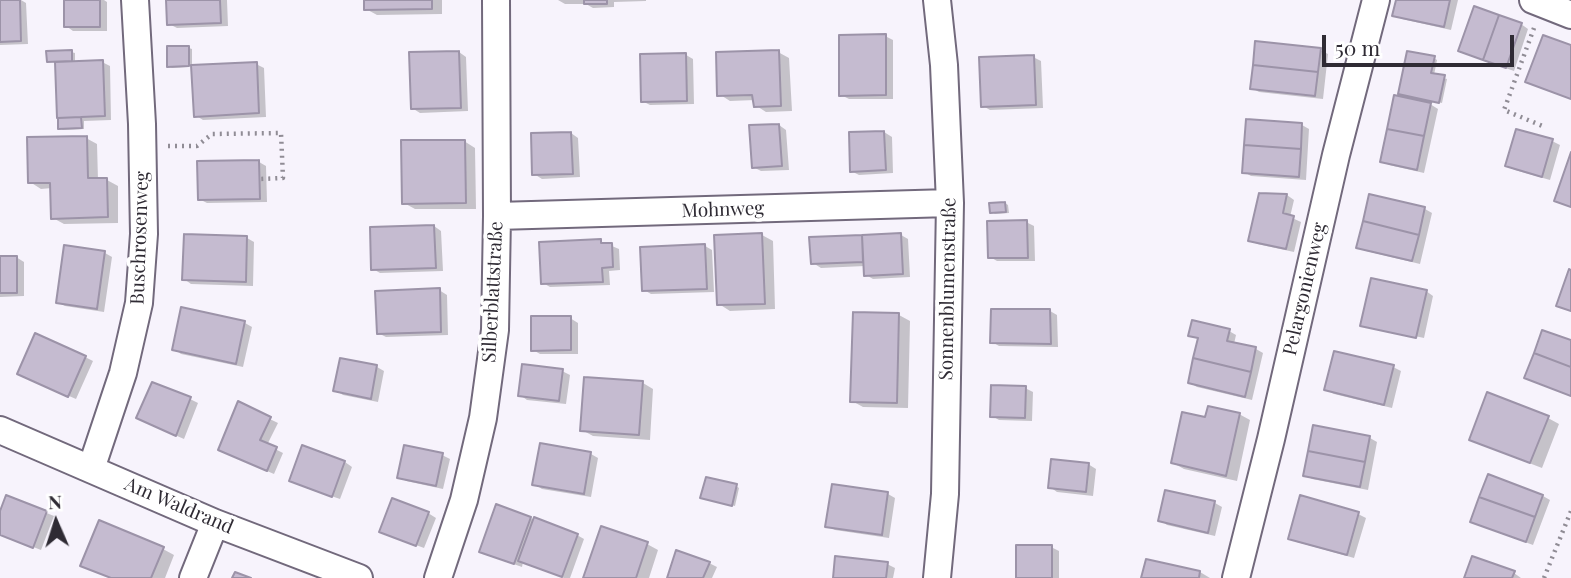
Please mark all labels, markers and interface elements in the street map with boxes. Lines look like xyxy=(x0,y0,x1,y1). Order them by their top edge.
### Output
scale bar xyxy=(1326,21,1518,65)
text: 50 m xyxy=(1335,33,1380,61)
street label: Buschrosenweg xyxy=(126,171,154,305)
street label: Mohnweg xyxy=(681,197,765,223)
street label: Sonnenblumenstraße xyxy=(935,197,961,381)
street label: Pelargonienweg xyxy=(1279,220,1331,358)
street label: Silberblattstraße xyxy=(478,221,508,363)
street label: Am Waldrand xyxy=(121,473,237,539)
north arrow xyxy=(21,487,91,557)
text: N xyxy=(47,488,62,514)

